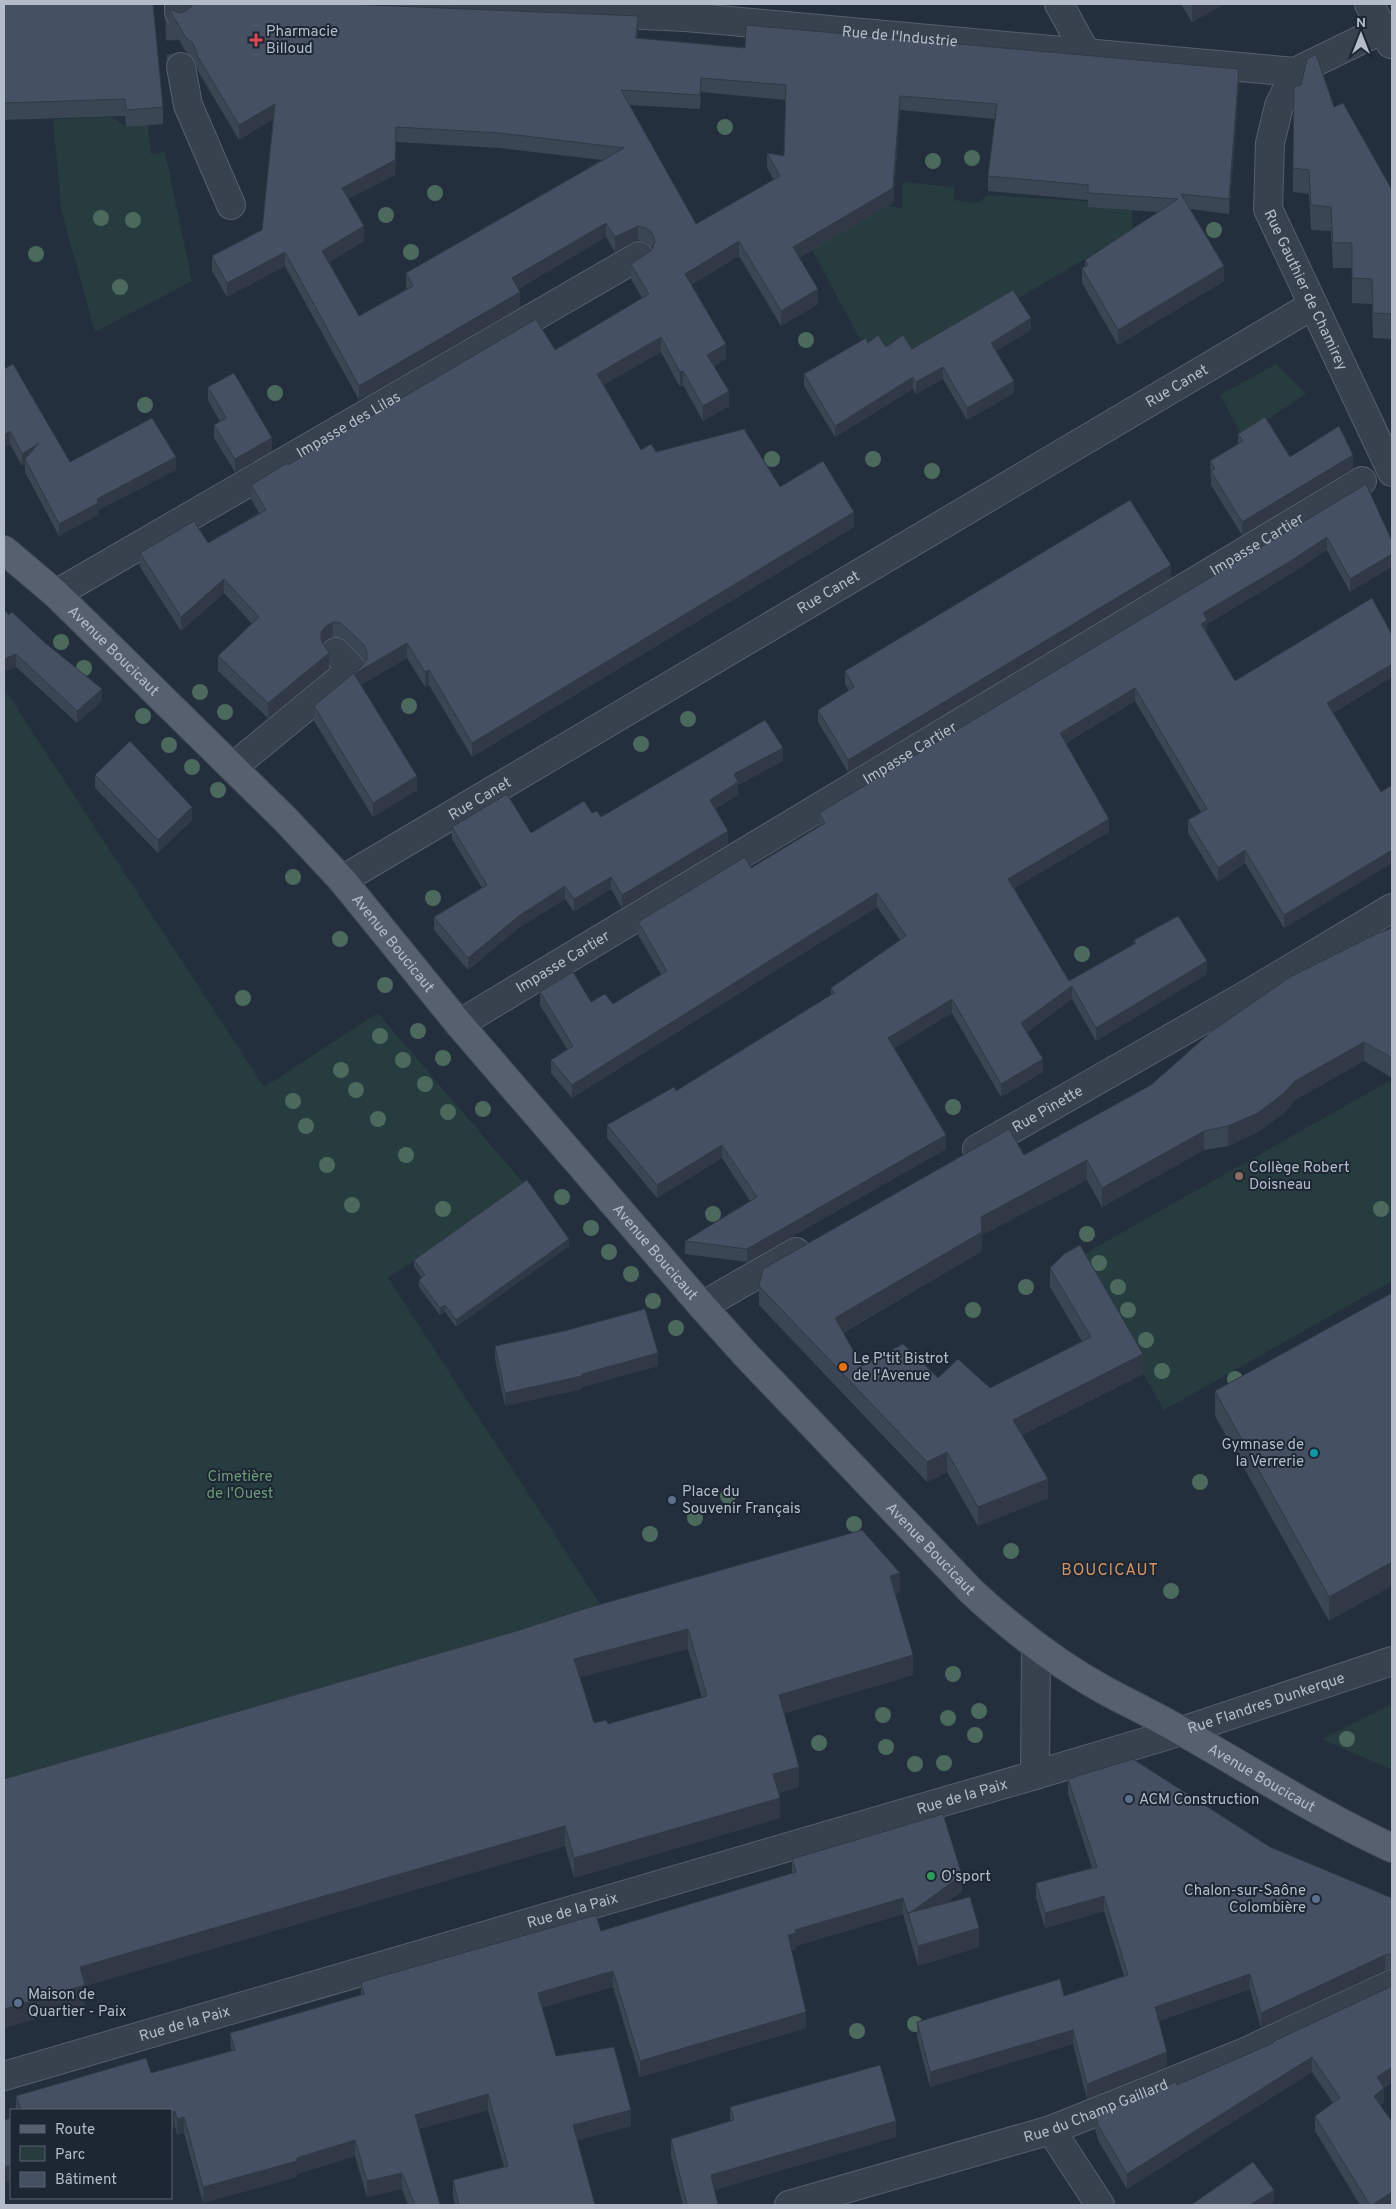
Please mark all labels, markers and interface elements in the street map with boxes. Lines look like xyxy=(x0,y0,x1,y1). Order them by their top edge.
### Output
north arrow xyxy=(1336,10,1386,60)
text: N xyxy=(1356,15,1366,32)
place label: Pharmacie Billoud xyxy=(266,23,338,59)
street label: Rue de l'Industrie xyxy=(841,23,958,52)
marker: Pharmacie Billoud xyxy=(250,34,262,46)
street label: Rue Gauthier de Chamirey xyxy=(1259,207,1351,374)
street label: Rue Canet xyxy=(1143,361,1212,413)
street label: Impasse des Lilas xyxy=(294,388,405,463)
street label: Impasse Cartier xyxy=(1207,510,1308,581)
street label: Rue Canet xyxy=(794,567,864,619)
street label: Avenue Boucicaut xyxy=(63,603,163,701)
street label: Impasse Cartier xyxy=(860,719,961,790)
street label: Rue Canet xyxy=(446,774,515,826)
street label: Avenue Boucicaut xyxy=(347,891,438,997)
street label: Impasse Cartier xyxy=(513,927,614,998)
street label: Rue Pinette xyxy=(1009,1082,1087,1138)
place label: Collège Robert Doisneau xyxy=(1249,1159,1350,1195)
marker: Collège Robert Doisneau xyxy=(1233,1170,1245,1182)
street label: Avenue Boucicaut xyxy=(607,1201,701,1305)
place label: Le P'tit Bistrot de l'Avenue xyxy=(853,1350,949,1386)
marker: Le P'tit Bistrot de l'Avenue xyxy=(837,1361,849,1373)
place label: Gymnase de la Verrerie xyxy=(1222,1436,1304,1472)
marker: Gymnase de la Verrerie xyxy=(1308,1447,1320,1459)
park label: Cimetière de l'Ouest xyxy=(207,1468,273,1504)
place label: Place du Souvenir Français xyxy=(682,1483,801,1519)
marker: Place du Souvenir Français xyxy=(666,1494,678,1506)
street label: Avenue Boucicaut xyxy=(881,1499,978,1600)
district label: BOUCICAUT xyxy=(1061,1561,1159,1581)
street label: Rue Flandres Dunkerque xyxy=(1185,1669,1348,1739)
street label: Avenue Boucicaut xyxy=(1204,1740,1318,1818)
street label: Rue de la Paix xyxy=(915,1775,1010,1820)
place label: ACM Construction xyxy=(1139,1791,1259,1810)
marker: ACM Construction xyxy=(1123,1793,1135,1805)
place label: O'sport xyxy=(941,1868,991,1887)
marker: O'sport xyxy=(925,1870,937,1882)
place label: Chalon-sur-Saône Colombière xyxy=(1184,1882,1306,1918)
street label: Rue de la Paix xyxy=(525,1889,621,1934)
marker: Chalon-sur-Saône Colombière xyxy=(1310,1893,1322,1905)
place label: Maison de Quartier - Paix xyxy=(28,1986,127,2022)
marker: Maison de Quartier - Paix xyxy=(12,1997,24,2009)
street label: Rue de la Paix xyxy=(137,2002,233,2047)
street label: Rue du Champ Gaillard xyxy=(1022,2076,1171,2148)
legend xyxy=(10,2109,172,2199)
text: Route xyxy=(55,2121,95,2140)
text: Parc xyxy=(55,2146,85,2165)
text: Bâtiment xyxy=(55,2171,117,2190)

